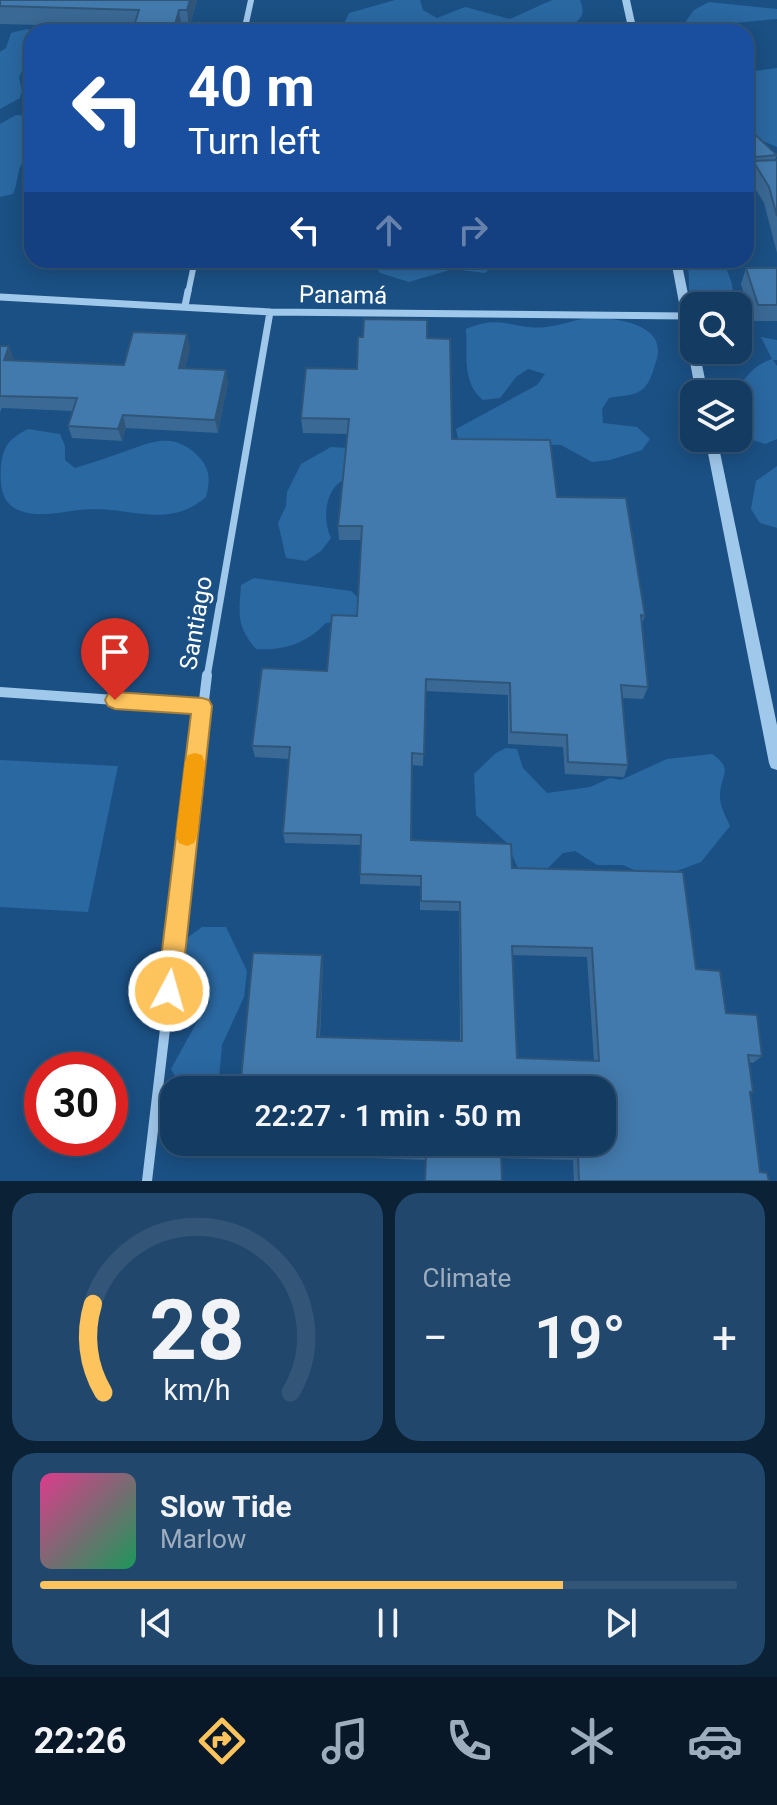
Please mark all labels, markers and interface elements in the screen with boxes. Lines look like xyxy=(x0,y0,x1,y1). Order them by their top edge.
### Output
text: 40 m xyxy=(188,54,315,120)
icon: left xyxy=(56,56,160,160)
text: Turn left xyxy=(188,121,321,163)
icon: left xyxy=(283,208,327,252)
icon: ahead xyxy=(367,208,411,252)
icon: right xyxy=(451,208,495,252)
street label: Panamá xyxy=(299,280,387,310)
map controls xyxy=(680,292,752,452)
button: search xyxy=(680,292,752,364)
button: layers xyxy=(680,380,752,452)
street label: Santiago xyxy=(174,574,218,672)
pin xyxy=(81,618,149,700)
icon: arrive xyxy=(93,630,137,674)
position arrow xyxy=(127,949,211,1033)
speed limit sign: 30 xyxy=(24,1052,128,1156)
text: 22:27 · 1 min · 50 m xyxy=(254,1098,522,1133)
text: Climate xyxy=(423,1263,511,1293)
text: 28 xyxy=(150,1282,245,1379)
text: 19° xyxy=(534,1302,626,1373)
text: − xyxy=(423,1312,448,1364)
text: + xyxy=(712,1312,737,1364)
text: km/h xyxy=(164,1373,231,1407)
text: Slow Tide xyxy=(160,1489,292,1524)
text: Marlow xyxy=(160,1524,246,1554)
icon: previous xyxy=(134,1601,178,1645)
icon: pause xyxy=(366,1601,410,1645)
icon: next xyxy=(599,1601,643,1645)
icon: directions xyxy=(194,1713,250,1769)
icon: music xyxy=(317,1713,373,1769)
icon: phone xyxy=(441,1713,497,1769)
icon: climate xyxy=(564,1713,620,1769)
icon: car xyxy=(687,1713,743,1769)
text: 22:26 xyxy=(34,1720,126,1762)

